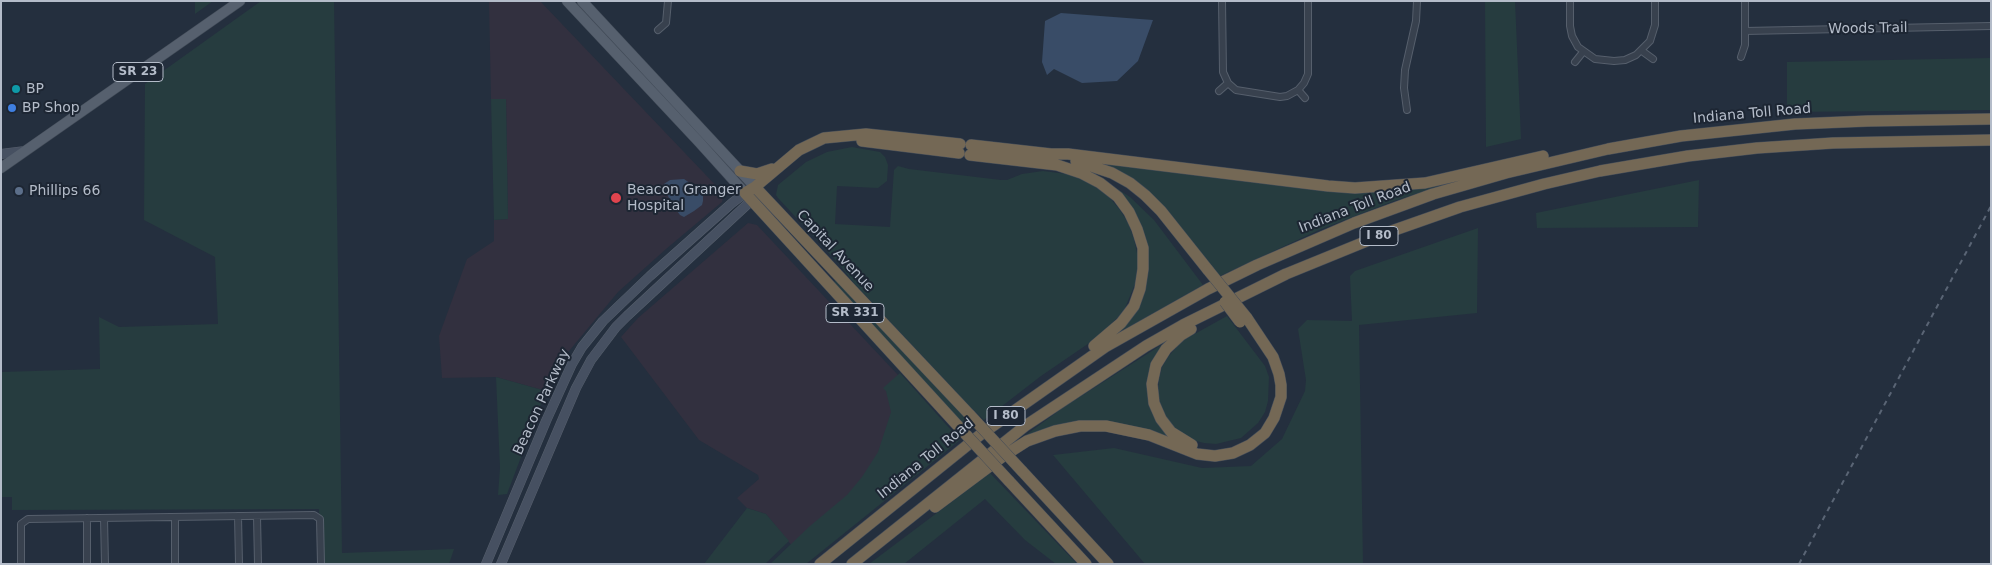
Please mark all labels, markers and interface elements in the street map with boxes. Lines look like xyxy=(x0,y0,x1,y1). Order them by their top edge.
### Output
street label: Woods Trail xyxy=(1828,20,1908,38)
road number: SR 23 xyxy=(113,62,163,82)
place label: BP xyxy=(26,81,44,97)
marker: BP xyxy=(10,83,22,95)
place label: BP Shop xyxy=(22,100,80,116)
street label: Indiana Toll Road xyxy=(1692,100,1812,128)
marker: BP Shop xyxy=(6,102,18,114)
street label: Indiana Toll Road xyxy=(1297,179,1413,237)
place label: Beacon Granger Hospital xyxy=(627,182,741,214)
place label: Phillips 66 xyxy=(29,183,100,199)
marker: Phillips 66 xyxy=(13,185,25,197)
marker: Beacon Granger Hospital xyxy=(609,191,623,205)
street label: Capital Avenue xyxy=(793,207,877,295)
road number: I 80 xyxy=(1360,227,1398,246)
road number: SR 331 xyxy=(826,304,884,322)
street label: Beacon Parkway xyxy=(510,346,574,458)
road number: I 80 xyxy=(987,406,1025,426)
street label: Indiana Toll Road xyxy=(875,415,977,503)

